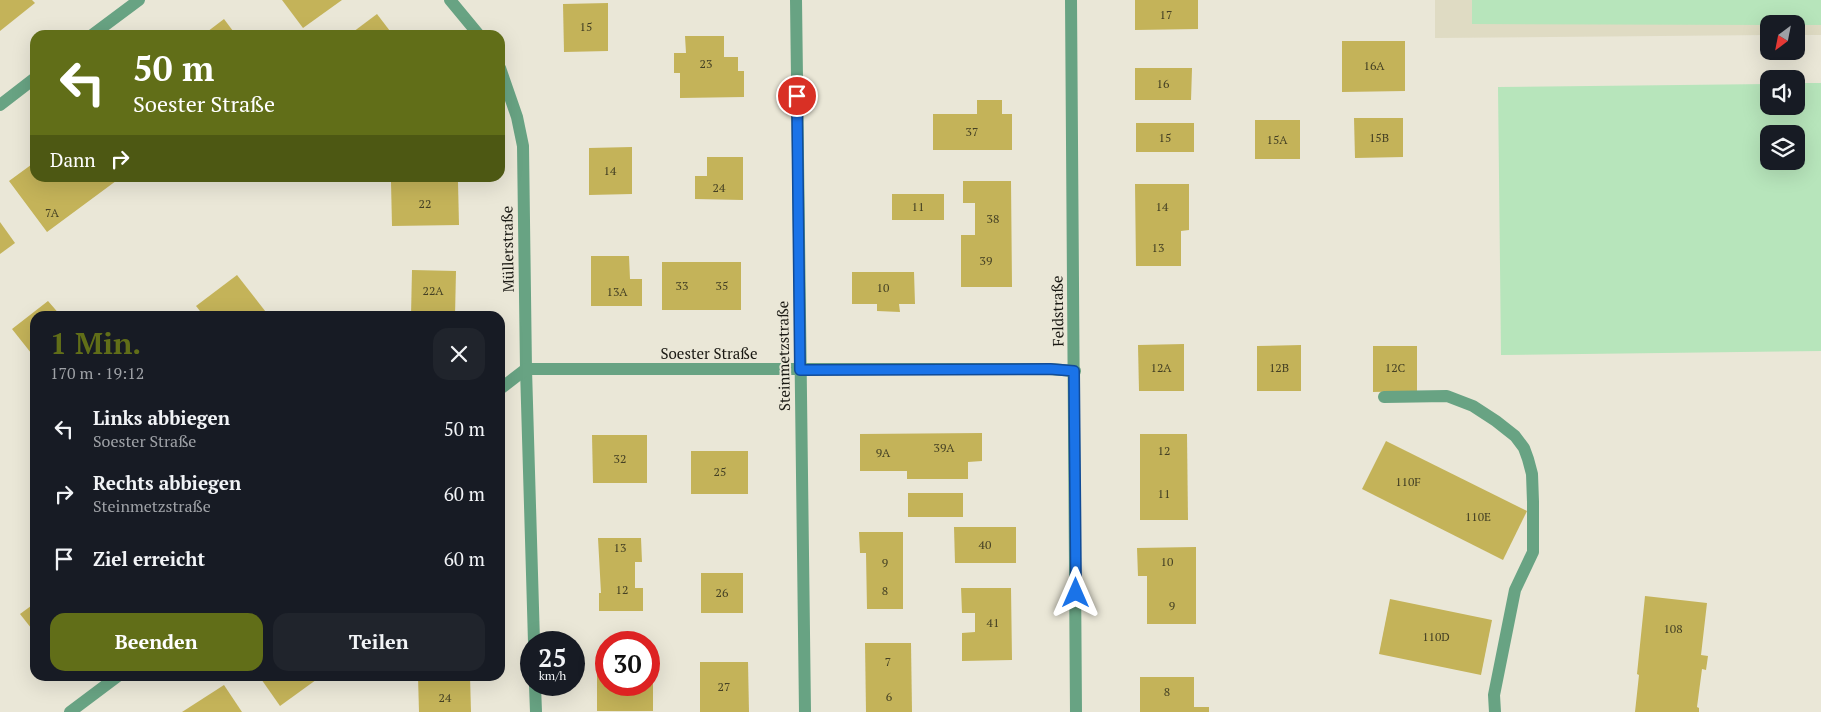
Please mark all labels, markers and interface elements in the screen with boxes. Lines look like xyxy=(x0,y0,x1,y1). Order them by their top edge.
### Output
house number: 17 xyxy=(1160,7,1172,22)
north arrow xyxy=(1760,15,1805,60)
map controls xyxy=(1760,15,1805,170)
house number: 15 xyxy=(580,19,592,34)
text: 50 m xyxy=(133,45,214,91)
icon: left xyxy=(50,50,115,115)
house number: 23 xyxy=(700,56,712,71)
house number: 16A xyxy=(1364,58,1385,73)
button: sound xyxy=(1760,70,1805,115)
pin xyxy=(776,75,818,117)
house number: 16 xyxy=(1157,76,1170,91)
icon: arrive xyxy=(783,82,811,110)
text: Soester Straße xyxy=(133,89,275,118)
house number: 37 xyxy=(966,124,978,139)
button: layers xyxy=(1760,125,1805,170)
house number: 15 xyxy=(1159,130,1171,145)
house number: 15B xyxy=(1369,130,1389,145)
house number: 15A xyxy=(1267,132,1288,147)
icon: right xyxy=(106,145,134,173)
text: Dann xyxy=(50,147,96,172)
house number: 14 xyxy=(604,163,617,178)
house number: 24 xyxy=(713,180,726,195)
house number: 22 xyxy=(419,196,431,211)
house number: 11 xyxy=(912,199,924,214)
house number: 14 xyxy=(1156,199,1169,214)
house number: 7A xyxy=(45,205,60,220)
street label: Müllerstraße xyxy=(496,206,518,292)
house number: 38 xyxy=(987,211,999,226)
house number: 13 xyxy=(1152,240,1164,255)
house number: 39 xyxy=(980,253,992,268)
street label: Feldstraße xyxy=(1046,275,1068,347)
house number: 33 xyxy=(676,278,688,293)
house number: 35 xyxy=(716,278,728,293)
house number: 10 xyxy=(877,280,889,295)
house number: 22A xyxy=(423,283,444,298)
house number: 13A xyxy=(607,284,628,299)
street label: Steinmetzstraße xyxy=(772,301,794,411)
text: 1 Min. xyxy=(50,323,141,363)
button: close xyxy=(433,328,485,380)
street label: Soester Straße xyxy=(661,343,757,363)
house number: 12A xyxy=(1151,360,1172,375)
house number: 12B xyxy=(1269,360,1289,375)
house number: 12C xyxy=(1385,360,1406,375)
text: 170 m · 19:12 xyxy=(50,362,144,384)
text: Links abbiegen xyxy=(93,405,230,430)
icon: left xyxy=(50,415,78,443)
text: 50 m xyxy=(444,416,485,441)
text: Soester Straße xyxy=(93,430,196,452)
house number: 39A xyxy=(934,440,955,455)
house number: 12 xyxy=(1158,443,1170,458)
house number: 9A xyxy=(876,445,891,460)
house number: 32 xyxy=(614,451,626,466)
house number: 25 xyxy=(714,464,726,479)
text: Rechts abbiegen xyxy=(93,470,241,495)
house number: 110F xyxy=(1395,474,1421,489)
icon: right xyxy=(50,480,78,508)
text: 60 m xyxy=(444,481,485,506)
house number: 11 xyxy=(1158,486,1170,501)
text: Steinmetzstraße xyxy=(93,495,211,517)
house number: 110E xyxy=(1465,509,1491,524)
house number: 40 xyxy=(979,537,991,552)
house number: 13 xyxy=(614,540,626,555)
icon: arrive xyxy=(50,545,78,573)
text: Ziel erreicht xyxy=(93,546,205,571)
text: 60 m xyxy=(444,546,485,571)
house number: 10 xyxy=(1161,554,1173,569)
house number: 9 xyxy=(882,555,888,570)
position arrow xyxy=(1049,566,1101,618)
house number: 12 xyxy=(616,582,628,597)
house number: 8 xyxy=(882,583,888,598)
house number: 26 xyxy=(716,585,729,600)
house number: 9 xyxy=(1169,598,1175,613)
button: Beenden xyxy=(50,613,263,671)
button: Teilen xyxy=(273,613,485,671)
house number: 41 xyxy=(987,615,999,630)
house number: 108 xyxy=(1663,621,1683,636)
house number: 110D xyxy=(1422,629,1450,644)
speed limit sign: 30 xyxy=(595,631,660,696)
text: 25 xyxy=(538,641,567,674)
house number: 7 xyxy=(885,654,891,669)
text: km/h xyxy=(539,668,566,683)
house number: 27 xyxy=(718,679,730,694)
house number: 8 xyxy=(1164,684,1170,699)
house number: 6 xyxy=(886,689,893,704)
house number: 24 xyxy=(439,690,452,705)

